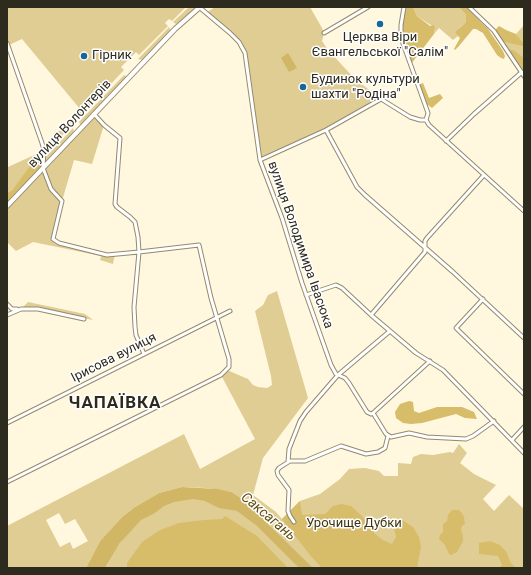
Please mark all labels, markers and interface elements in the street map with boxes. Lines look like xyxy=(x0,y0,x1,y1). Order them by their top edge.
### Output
marker: Церква Віри Євангельської "Салім" xyxy=(375,19,385,29)
place label: Церква Віри Євангельської "Салім" xyxy=(312,30,448,61)
place label: Гірник xyxy=(92,48,132,64)
marker: Гірник xyxy=(79,51,89,61)
place label: Будинок культури шахти "Родіна" xyxy=(311,72,420,103)
street label: вулиця Волонтерів xyxy=(25,77,115,171)
marker: Будинок культури шахти "Родіна" xyxy=(298,82,308,92)
street label: вулиця Володимира Івасюка xyxy=(264,159,336,331)
street label: Ірисова вулиця xyxy=(69,330,159,386)
district label: ЧАПАЇВКА xyxy=(68,394,162,414)
water label: Саксагань xyxy=(237,489,299,545)
park label: Урочище Дубки xyxy=(306,516,402,532)

